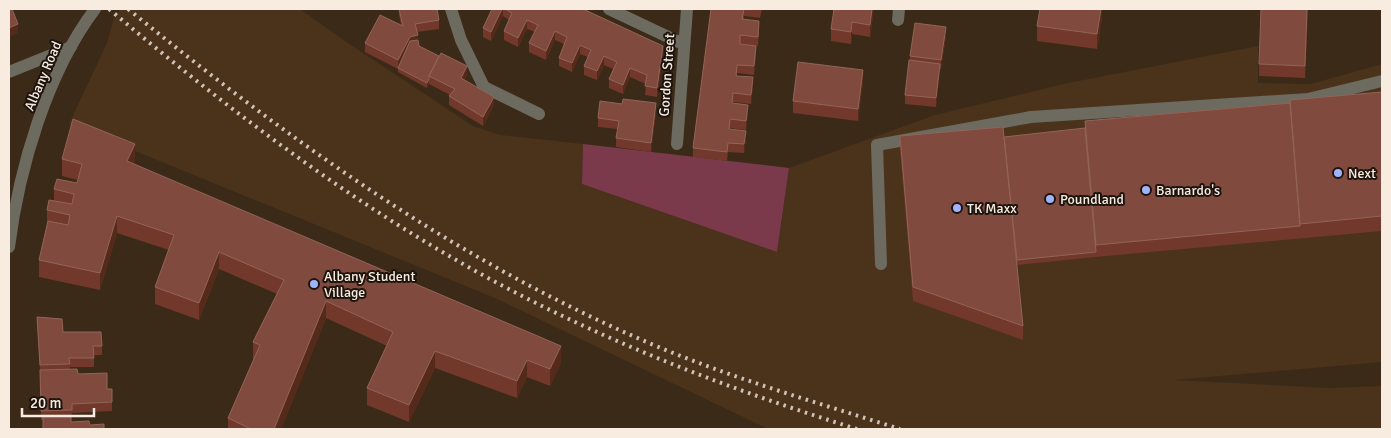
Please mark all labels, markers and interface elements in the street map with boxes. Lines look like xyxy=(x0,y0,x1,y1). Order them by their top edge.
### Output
street label: Gordon Street xyxy=(656,33,678,117)
street label: Albany Road xyxy=(21,39,65,113)
place label: Next xyxy=(1348,165,1376,182)
marker: Next xyxy=(1332,167,1344,179)
place label: Barnardo's xyxy=(1156,182,1220,199)
marker: Barnardo's xyxy=(1140,184,1152,196)
place label: Poundland xyxy=(1060,191,1124,208)
marker: Poundland xyxy=(1044,193,1056,205)
place label: TK Maxx xyxy=(967,200,1017,217)
marker: TK Maxx xyxy=(951,202,963,214)
place label: Albany Student Village xyxy=(324,268,415,301)
marker: Albany Student Village xyxy=(308,278,320,290)
scale bar xyxy=(22,386,95,418)
text: 20 m xyxy=(30,394,61,412)

